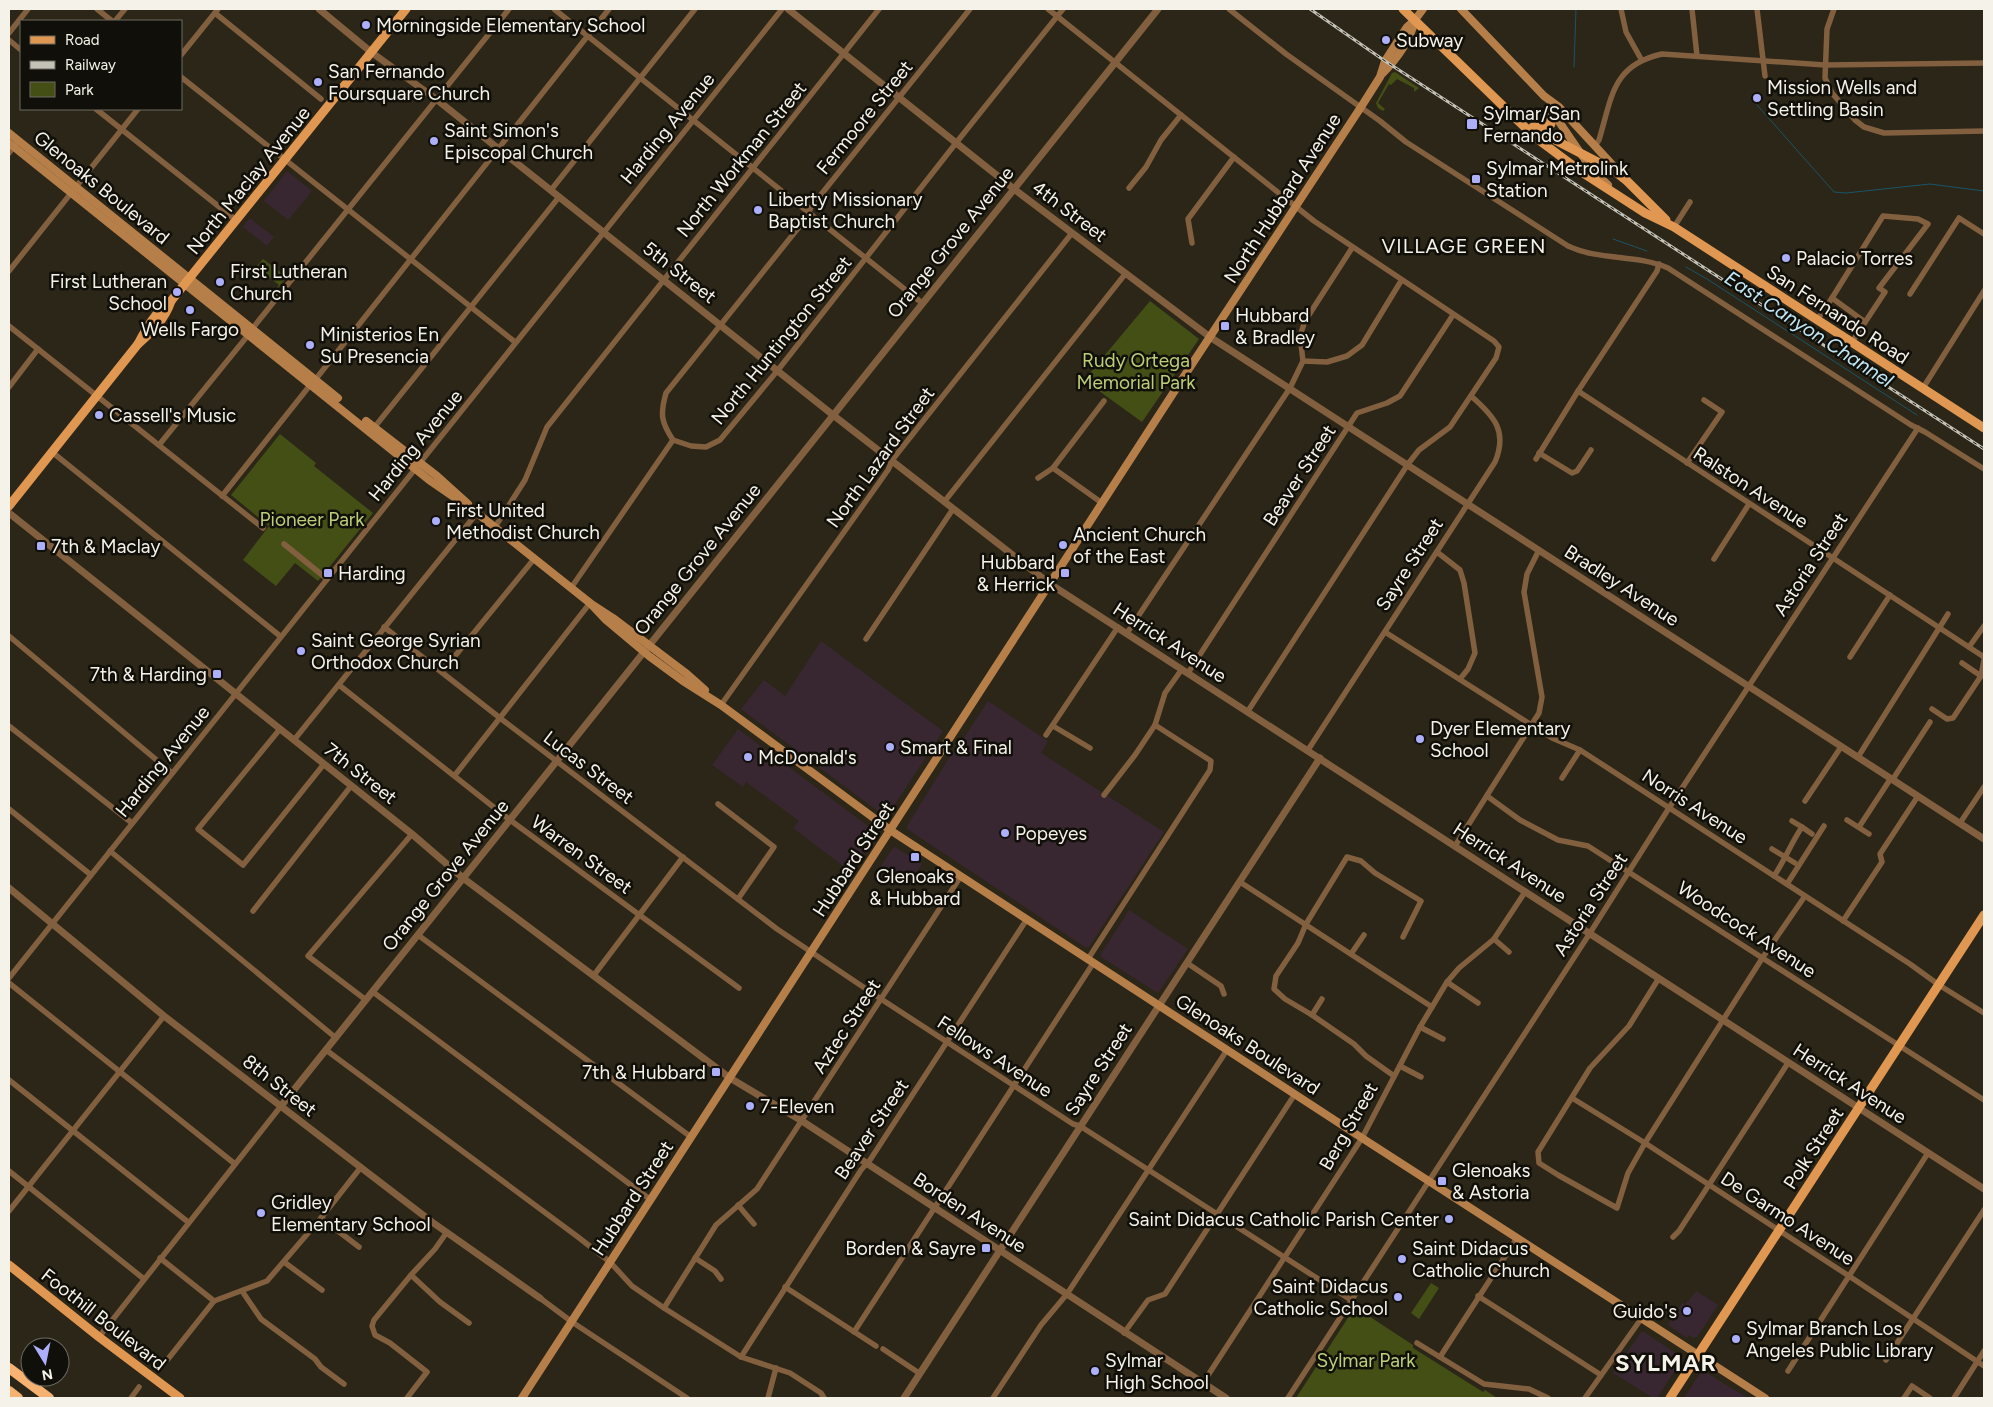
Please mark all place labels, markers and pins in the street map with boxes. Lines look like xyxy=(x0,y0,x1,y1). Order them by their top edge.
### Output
place label: Morningside Elementary School xyxy=(376,14,645,37)
marker: Morningside Elementary School xyxy=(360,19,372,31)
place label: Subway xyxy=(1396,29,1463,52)
marker: Subway xyxy=(1380,34,1392,46)
place label: San Fernando Foursquare Church xyxy=(328,60,490,105)
marker: San Fernando Foursquare Church xyxy=(312,76,324,88)
place label: Mission Wells and Settling Basin xyxy=(1767,76,1917,121)
marker: Mission Wells and Settling Basin xyxy=(1751,92,1763,104)
place label: Sylmar/San Fernando xyxy=(1483,102,1580,147)
marker: Sylmar/San Fernando xyxy=(1465,117,1479,131)
place label: Saint Simon's Episcopal Church xyxy=(444,119,593,164)
marker: Saint Simon's Episcopal Church xyxy=(428,135,440,147)
place label: Sylmar Metrolink Station xyxy=(1486,157,1629,202)
marker: Sylmar Metrolink Station xyxy=(1470,173,1482,185)
place label: Liberty Missionary Baptist Church xyxy=(768,188,922,233)
marker: Liberty Missionary Baptist Church xyxy=(752,204,764,216)
place label: Palacio Torres xyxy=(1796,247,1913,270)
marker: Palacio Torres xyxy=(1780,252,1792,264)
place label: First Lutheran Church xyxy=(230,260,347,305)
place label: First Lutheran School xyxy=(50,270,167,315)
marker: First Lutheran Church xyxy=(214,276,226,288)
marker: First Lutheran School xyxy=(171,286,183,298)
marker: Wells Fargo xyxy=(184,304,196,316)
place label: Hubbard & Bradley xyxy=(1235,304,1315,349)
place label: Wells Fargo xyxy=(141,318,239,341)
marker: Hubbard & Bradley xyxy=(1219,320,1231,332)
place label: Ministerios En Su Presencia xyxy=(320,323,439,368)
marker: Ministerios En Su Presencia xyxy=(304,339,316,351)
place label: Cassell's Music xyxy=(109,404,236,427)
marker: Cassell's Music xyxy=(93,409,105,421)
place label: First United Methodist Church xyxy=(446,499,600,544)
marker: First United Methodist Church xyxy=(430,515,442,527)
place label: Ancient Church of the East xyxy=(1073,523,1206,568)
place label: 7th & Maclay xyxy=(51,535,160,558)
marker: Ancient Church of the East xyxy=(1057,539,1069,551)
marker: 7th & Maclay xyxy=(35,540,47,552)
place label: Hubbard & Herrick xyxy=(977,551,1056,596)
place label: Harding xyxy=(338,562,406,585)
marker: Harding xyxy=(322,567,334,579)
marker: Hubbard & Herrick xyxy=(1059,567,1071,579)
place label: Saint George Syrian Orthodox Church xyxy=(311,629,481,674)
marker: Saint George Syrian Orthodox Church xyxy=(295,645,307,657)
place label: 7th & Harding xyxy=(90,663,207,686)
marker: 7th & Harding xyxy=(211,668,223,680)
place label: Dyer Elementary School xyxy=(1430,717,1571,762)
marker: Dyer Elementary School xyxy=(1414,733,1426,745)
place label: Smart & Final xyxy=(900,736,1012,759)
marker: Smart & Final xyxy=(884,741,896,753)
place label: McDonald's xyxy=(758,746,857,769)
marker: McDonald's xyxy=(742,751,754,763)
place label: Popeyes xyxy=(1015,822,1087,845)
marker: Popeyes xyxy=(999,827,1011,839)
marker: Glenoaks & Hubbard xyxy=(909,851,921,863)
place label: Glenoaks & Hubbard xyxy=(869,865,961,910)
place label: 7th & Hubbard xyxy=(582,1061,706,1084)
marker: 7th & Hubbard xyxy=(710,1066,722,1078)
place label: 7-Eleven xyxy=(760,1095,834,1118)
marker: 7-Eleven xyxy=(744,1100,756,1112)
place label: Glenoaks & Astoria xyxy=(1452,1159,1531,1204)
marker: Glenoaks & Astoria xyxy=(1436,1175,1448,1187)
place label: Gridley Elementary School xyxy=(271,1191,431,1236)
marker: Gridley Elementary School xyxy=(255,1207,267,1219)
place label: Saint Didacus Catholic Parish Center xyxy=(1128,1208,1440,1231)
marker: Saint Didacus Catholic Parish Center xyxy=(1443,1213,1455,1225)
place label: Borden & Sayre xyxy=(845,1237,976,1260)
place label: Saint Didacus Catholic Church xyxy=(1412,1237,1550,1282)
marker: Borden & Sayre xyxy=(980,1242,992,1254)
marker: Saint Didacus Catholic Church xyxy=(1396,1253,1408,1265)
place label: Saint Didacus Catholic School xyxy=(1253,1275,1388,1320)
marker: Saint Didacus Catholic School xyxy=(1392,1291,1404,1303)
place label: Guido's xyxy=(1613,1300,1677,1323)
marker: Guido's xyxy=(1681,1305,1693,1317)
place label: Sylmar Branch Los Angeles Public Library xyxy=(1746,1317,1933,1362)
marker: Sylmar Branch Los Angeles Public Library xyxy=(1730,1333,1742,1345)
place label: Sylmar High School xyxy=(1105,1349,1209,1394)
marker: Sylmar High School xyxy=(1089,1365,1101,1377)

